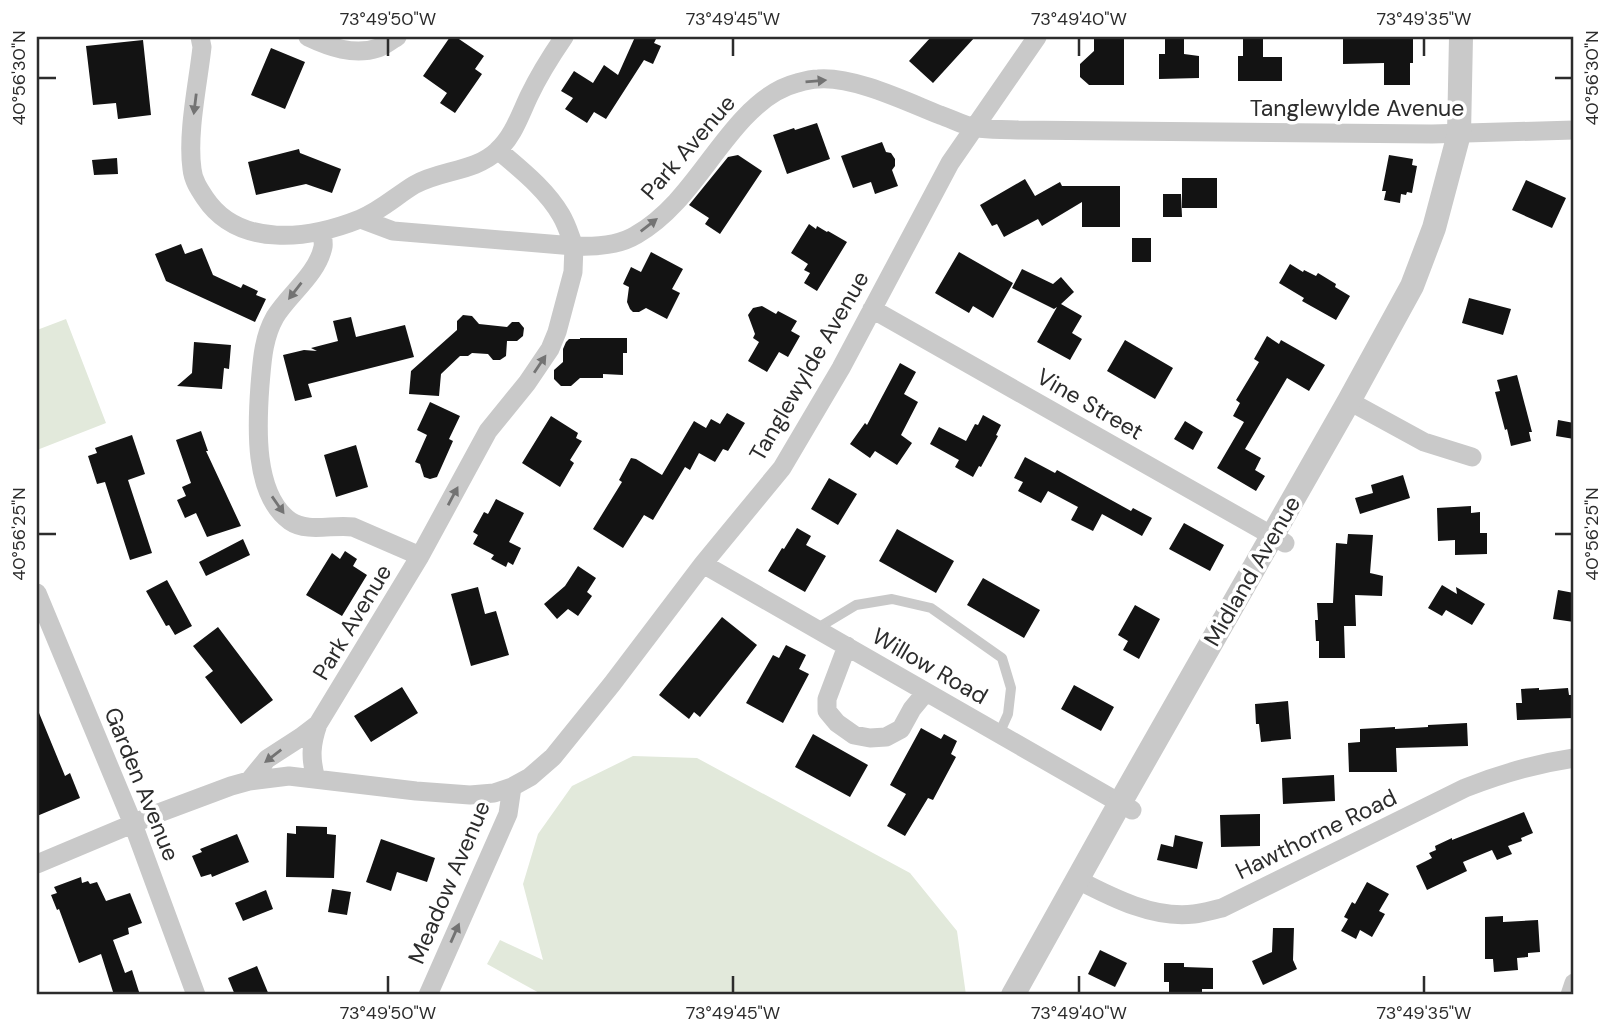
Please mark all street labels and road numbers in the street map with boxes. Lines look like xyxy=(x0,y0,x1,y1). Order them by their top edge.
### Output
street label: Park Avenue xyxy=(634,88,742,206)
street label: Tanglewylde Avenue xyxy=(1250,93,1464,123)
street label: Tanglewylde Avenue xyxy=(742,266,876,466)
street label: Vine Street xyxy=(1031,361,1149,447)
street label: Midland Avenue xyxy=(1197,490,1307,652)
street label: Park Avenue xyxy=(306,559,398,685)
street label: Willow Road xyxy=(867,621,993,711)
street label: Garden Avenue xyxy=(98,703,186,865)
street label: Hawthorne Road xyxy=(1230,782,1402,886)
street label: Meadow Avenue xyxy=(401,796,497,968)

